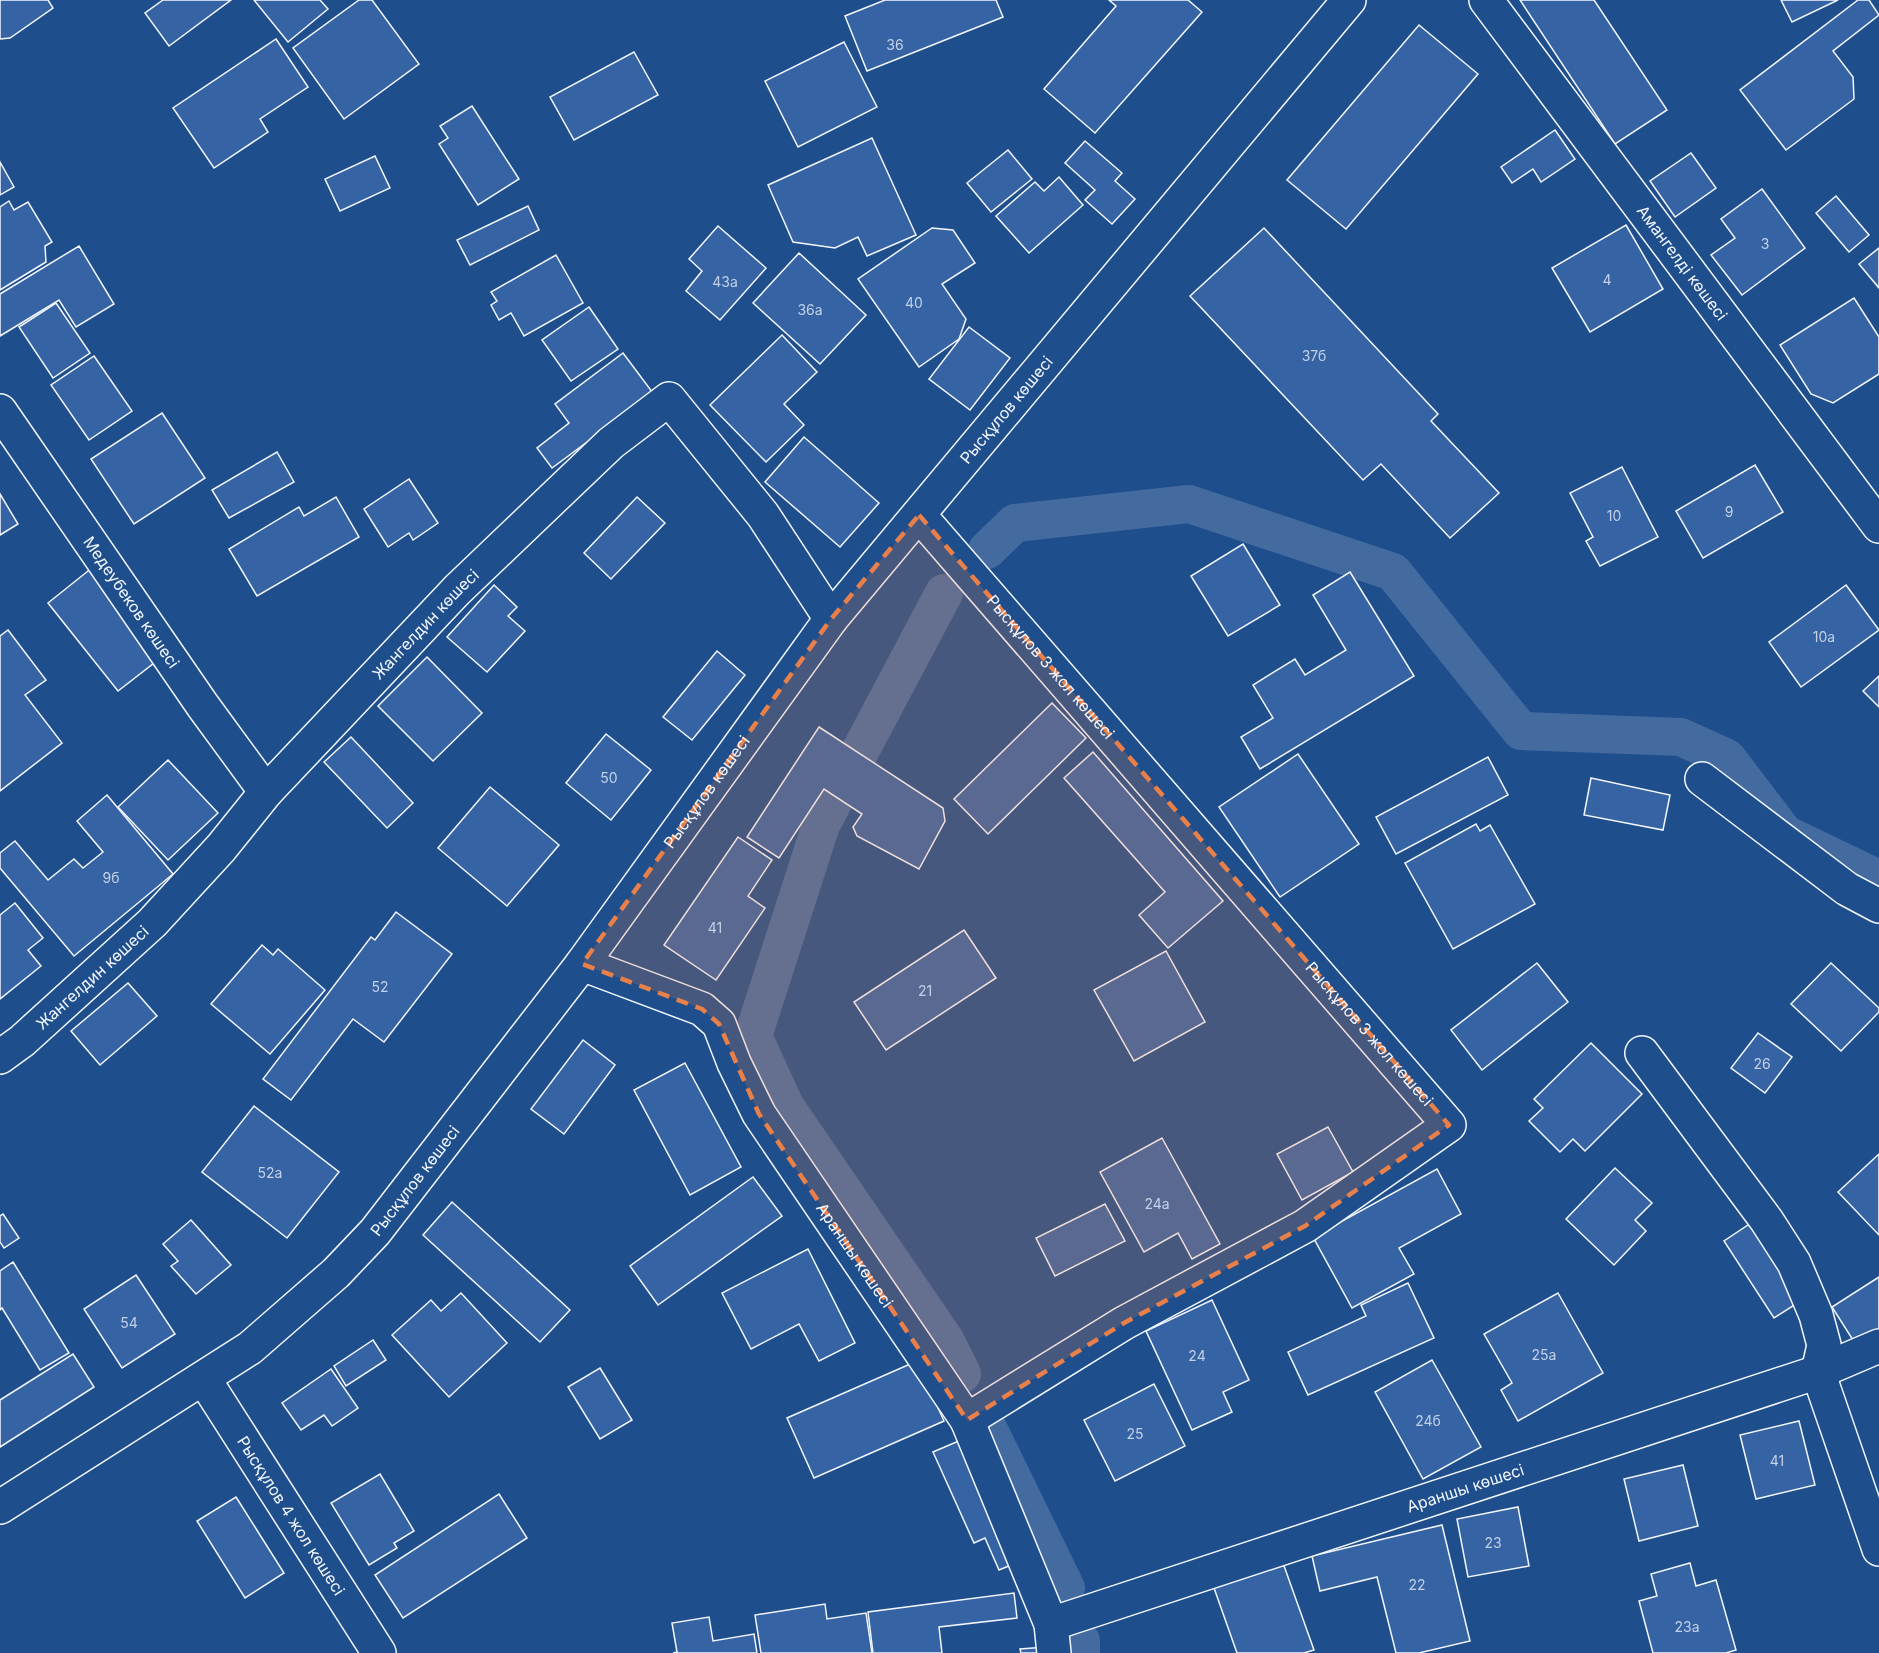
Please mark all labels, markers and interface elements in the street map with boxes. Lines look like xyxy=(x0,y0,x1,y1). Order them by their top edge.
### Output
house number: 36 xyxy=(886,36,904,53)
street label: Амангелді көшесі xyxy=(1633,201,1732,324)
house number: 3 xyxy=(1761,235,1769,252)
house number: 4 xyxy=(1602,271,1612,288)
house number: 43а xyxy=(712,273,738,290)
house number: 40 xyxy=(905,294,923,311)
house number: 36а xyxy=(797,301,823,318)
house number: 37б xyxy=(1302,347,1326,364)
street label: Рысқұлов көшесі xyxy=(955,352,1057,468)
house number: 9 xyxy=(1725,503,1733,520)
house number: 10 xyxy=(1607,507,1621,524)
street label: Медеубеков көшесі xyxy=(79,532,184,672)
street label: Жангелдин көшесі xyxy=(368,565,483,683)
street label: Рысқұлов 3 жол көшесі xyxy=(983,591,1119,743)
house number: 10а xyxy=(1813,628,1835,645)
street label: Рысқұлов көшесі xyxy=(659,732,754,852)
house number: 50 xyxy=(600,769,618,786)
house number: 9б xyxy=(103,869,119,886)
house number: 41 xyxy=(708,919,722,936)
street label: Жангелдин көшесі xyxy=(32,921,153,1033)
street label: Рысқұлов 3 жол көшесі xyxy=(1302,957,1438,1110)
house number: 52 xyxy=(371,978,389,995)
house number: 21 xyxy=(918,982,932,999)
house number: 26 xyxy=(1753,1055,1771,1072)
street label: Рысқұлов көшесі xyxy=(366,1121,464,1240)
house number: 52а xyxy=(258,1164,282,1181)
house number: 24а xyxy=(1144,1195,1170,1212)
street label: Араншы көшесі xyxy=(812,1199,898,1311)
house number: 54 xyxy=(120,1314,138,1331)
house number: 25а xyxy=(1532,1346,1556,1363)
house number: 24 xyxy=(1188,1347,1206,1364)
house number: 24б xyxy=(1415,1412,1441,1429)
house number: 25 xyxy=(1126,1425,1144,1442)
street label: Рысқұлов 4 жол көшесі xyxy=(233,1432,349,1599)
house number: 41 xyxy=(1770,1452,1784,1469)
street label: Араншы көшесі xyxy=(1404,1459,1526,1516)
house number: 23 xyxy=(1484,1534,1502,1551)
house number: 22 xyxy=(1408,1576,1426,1593)
house number: 23а xyxy=(1674,1618,1700,1635)

